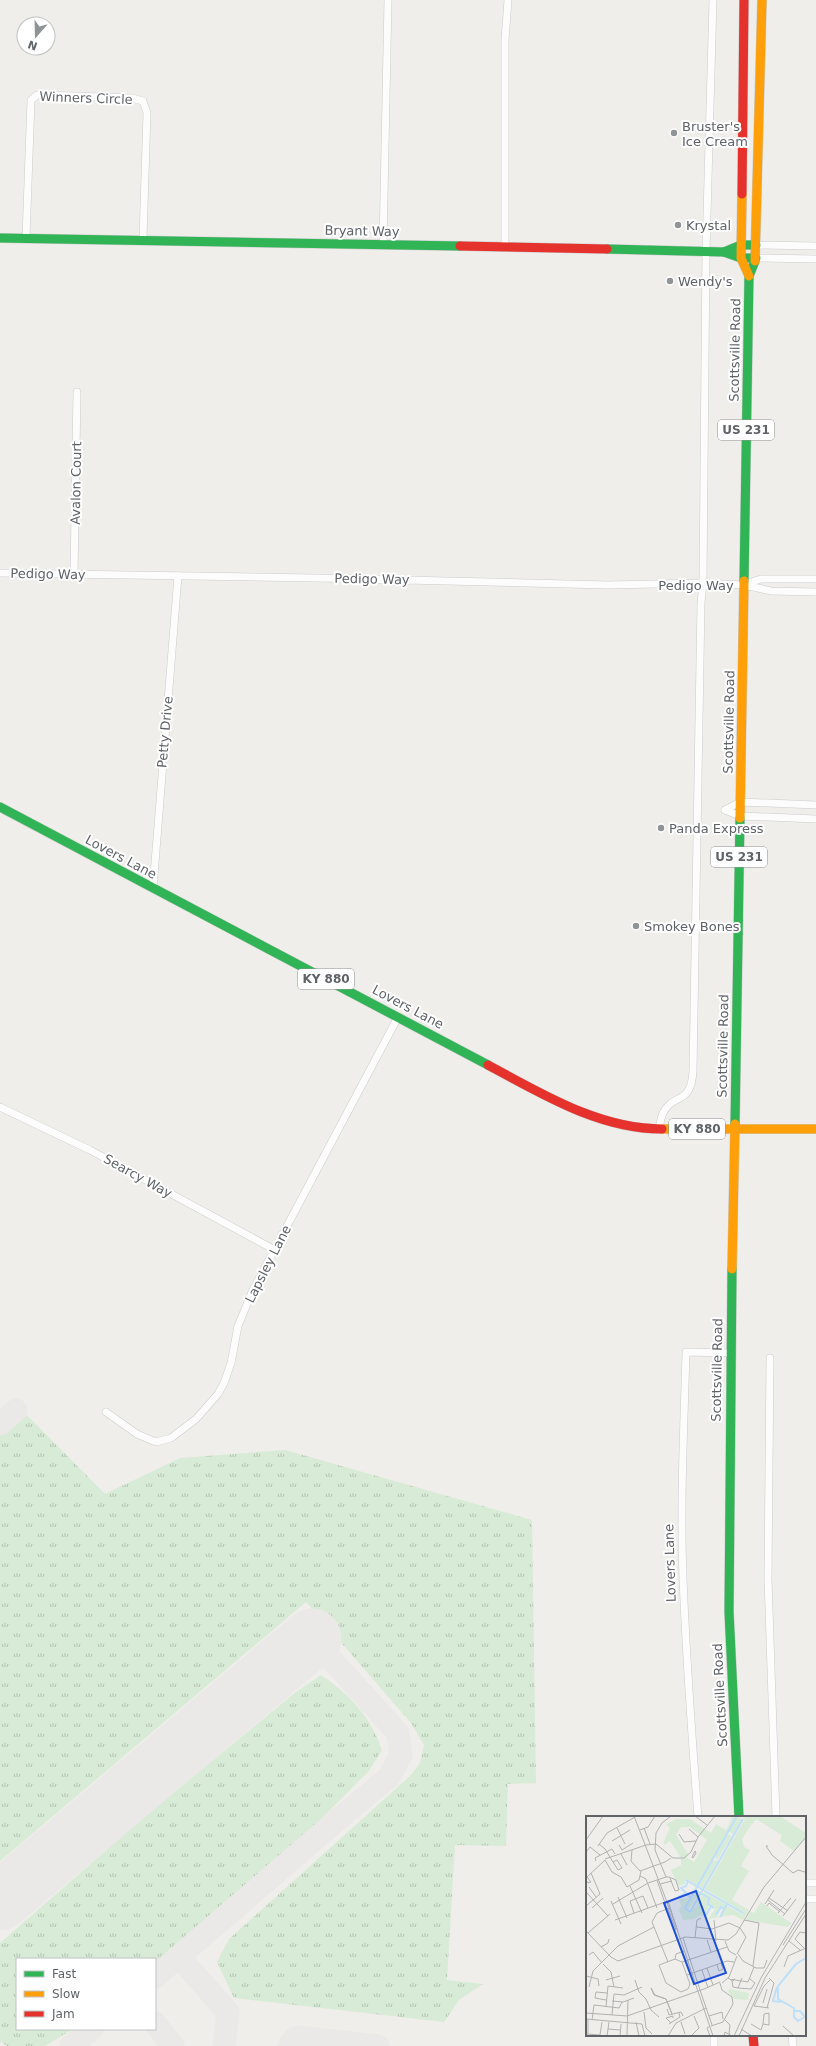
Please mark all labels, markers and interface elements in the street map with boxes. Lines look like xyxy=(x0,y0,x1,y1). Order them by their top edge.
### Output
north arrow xyxy=(16,16,56,56)
text: N xyxy=(26,37,39,53)
street label: Winners Circle xyxy=(39,89,133,107)
place label: Bruster's Ice Cream xyxy=(682,119,748,149)
marker: Bruster's Ice Cream xyxy=(669,128,679,138)
place label: Krystal xyxy=(686,218,731,233)
marker: Krystal xyxy=(673,220,683,230)
street label: Bryant Way xyxy=(324,223,400,239)
place label: Wendy's xyxy=(678,274,733,289)
marker: Wendy's xyxy=(665,276,675,286)
street label: Scottsville Road xyxy=(727,298,743,402)
road number: US 231 xyxy=(718,420,774,440)
street label: Avalon Court xyxy=(68,441,84,525)
street label: Pedigo Way xyxy=(10,566,86,582)
street label: Pedigo Way xyxy=(334,571,410,587)
street label: Pedigo Way xyxy=(658,578,734,593)
street label: Scottsville Road xyxy=(721,670,737,774)
street label: Petty Drive xyxy=(154,695,176,769)
place label: Panda Express xyxy=(669,821,764,836)
marker: Panda Express xyxy=(656,823,666,833)
street label: Lovers Lane xyxy=(83,832,159,882)
road number: US 231 xyxy=(711,847,767,867)
place label: Smokey Bones xyxy=(644,919,740,934)
marker: Smokey Bones xyxy=(631,921,641,931)
road number: KY 880 xyxy=(298,969,354,989)
street label: Lovers Lane xyxy=(370,982,446,1032)
street label: Scottsville Road xyxy=(715,994,731,1098)
road number: KY 880 xyxy=(669,1119,725,1139)
street label: Searcy Way xyxy=(101,1151,175,1201)
street label: Lapsley Lane xyxy=(242,1223,294,1305)
street label: Scottsville Road xyxy=(709,1318,725,1422)
street label: Lovers Lane xyxy=(661,1524,679,1602)
street label: Scottsville Road xyxy=(710,1643,730,1747)
inset map xyxy=(586,1816,806,2036)
legend xyxy=(16,1958,156,2030)
text: Fast xyxy=(52,1967,76,1981)
text: Slow xyxy=(52,1987,80,2001)
text: Jam xyxy=(51,2007,75,2021)

